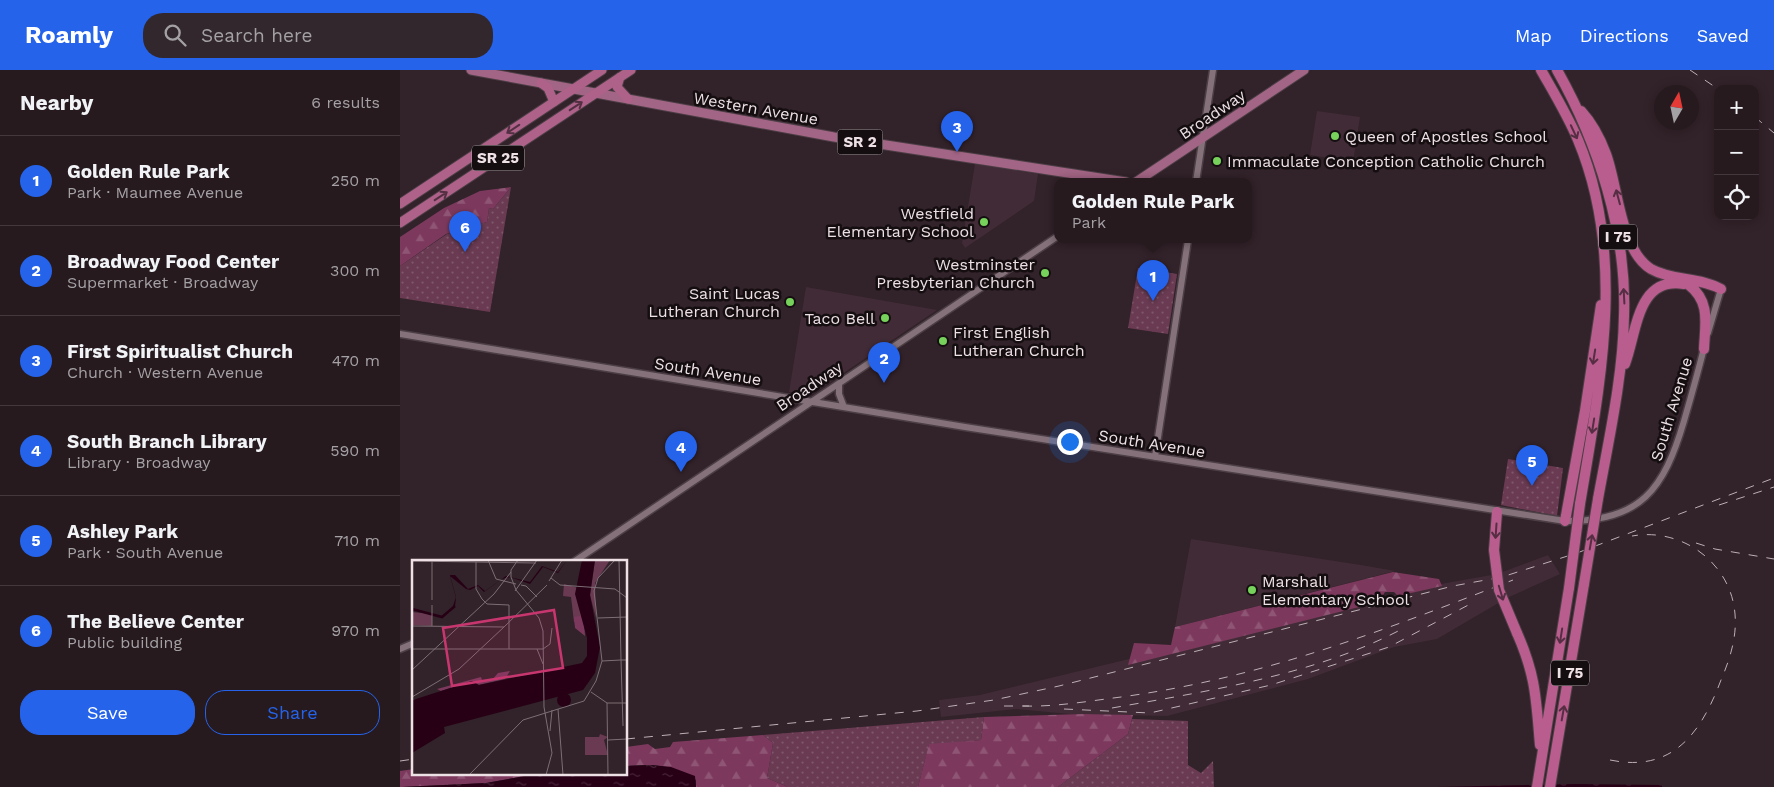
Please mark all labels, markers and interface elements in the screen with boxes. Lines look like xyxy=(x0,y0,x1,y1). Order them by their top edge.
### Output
search box xyxy=(143,13,493,58)
text: Roamly xyxy=(25,21,113,49)
icon: search xyxy=(161,21,189,49)
text: Search here xyxy=(201,24,312,47)
text: Map xyxy=(1515,25,1552,46)
text: Directions xyxy=(1580,25,1669,46)
text: Saved xyxy=(1697,25,1749,46)
street label: Broadway xyxy=(1176,85,1249,143)
north arrow xyxy=(1654,85,1699,130)
map controls xyxy=(1714,85,1759,220)
button: + xyxy=(1714,85,1759,130)
street label: Western Avenue xyxy=(692,88,820,129)
text: Nearby xyxy=(20,90,93,115)
text: 6 results xyxy=(311,93,380,112)
one-way arrow xyxy=(569,101,583,111)
pin: 3 xyxy=(941,111,973,152)
one-way arrow xyxy=(506,124,520,134)
one-way arrow xyxy=(1570,124,1580,139)
place label: Queen of Apostles School xyxy=(1345,127,1547,146)
road number: SR 2 xyxy=(838,130,882,154)
marker: Queen of Apostles School xyxy=(1329,130,1341,142)
button: − xyxy=(1714,130,1759,175)
road number: SR 25 xyxy=(472,146,524,170)
place label: Immaculate Conception Catholic Church xyxy=(1227,152,1545,171)
marker: Immaculate Conception Catholic Church xyxy=(1211,155,1223,167)
text: Golden Rule Park xyxy=(67,160,230,183)
text: 1 xyxy=(33,171,39,190)
text: 250 m xyxy=(331,171,380,190)
button: locate xyxy=(1714,175,1759,220)
popup xyxy=(1054,178,1252,243)
text: Park · Maumee Avenue xyxy=(67,183,243,202)
text: Golden Rule Park xyxy=(1072,190,1234,213)
one-way arrow xyxy=(1613,190,1622,206)
one-way arrow xyxy=(433,191,447,201)
place label: Westfield Elementary School xyxy=(827,204,974,241)
pin: 6 xyxy=(449,211,481,252)
text: Park xyxy=(1072,213,1106,232)
marker: Westfield Elementary School xyxy=(978,216,990,228)
road number: I 75 xyxy=(1599,224,1637,250)
text: Broadway Food Center xyxy=(67,250,279,273)
place label: Westminster Presbyterian Church xyxy=(876,255,1035,292)
pin: 1 xyxy=(1137,260,1169,301)
text: 2 xyxy=(31,261,41,280)
text: 300 m xyxy=(330,261,380,280)
marker: Westminster Presbyterian Church xyxy=(1039,267,1051,279)
text: Supermarket · Broadway xyxy=(67,273,258,292)
place label: Saint Lucas Lutheran Church xyxy=(648,284,780,321)
one-way arrow xyxy=(1619,288,1628,304)
marker: Saint Lucas Lutheran Church xyxy=(784,296,796,308)
place label: Taco Bell xyxy=(804,309,875,328)
marker: Taco Bell xyxy=(879,312,891,324)
place label: First English Lutheran Church xyxy=(953,323,1085,360)
marker: First English Lutheran Church xyxy=(937,335,949,347)
text: First Spiritualist Church xyxy=(67,340,293,363)
pin: 2 xyxy=(868,342,900,383)
one-way arrow xyxy=(1588,349,1598,365)
text: 3 xyxy=(31,351,41,370)
text: 470 m xyxy=(332,351,380,370)
street label: South Avenue xyxy=(653,354,763,389)
street label: South Avenue xyxy=(1647,355,1696,463)
street label: Broadway xyxy=(773,357,846,415)
text: Church · Western Avenue xyxy=(67,363,263,382)
one-way arrow xyxy=(1587,418,1597,434)
street label: South Avenue xyxy=(1097,426,1207,461)
your location xyxy=(1057,429,1083,455)
text: South Branch Library xyxy=(67,430,267,453)
pin: 4 xyxy=(665,431,697,472)
text: 4 xyxy=(31,441,41,460)
text: 590 m xyxy=(330,441,380,460)
pin: 5 xyxy=(1516,445,1548,486)
text: Library · Broadway xyxy=(67,453,211,472)
text: Ashley Park xyxy=(67,520,178,543)
one-way arrow xyxy=(1491,523,1500,539)
text: 5 xyxy=(31,531,41,550)
text: 710 m xyxy=(334,531,380,550)
one-way arrow xyxy=(1587,534,1597,550)
text: Park · South Avenue xyxy=(67,543,223,562)
inset map xyxy=(412,560,628,774)
place label: Marshall Elementary School xyxy=(1262,572,1410,609)
marker: Marshall Elementary School xyxy=(1246,584,1258,596)
one-way arrow xyxy=(1497,584,1506,600)
text: The Believe Center xyxy=(67,610,244,633)
text: 6 xyxy=(31,621,41,640)
text: 970 m xyxy=(331,621,380,640)
one-way arrow xyxy=(1556,628,1566,644)
text: Public building xyxy=(67,633,182,652)
road number: I 75 xyxy=(1551,660,1589,686)
button: Save xyxy=(20,690,195,735)
button: Share xyxy=(205,690,380,735)
one-way arrow xyxy=(1559,705,1569,721)

